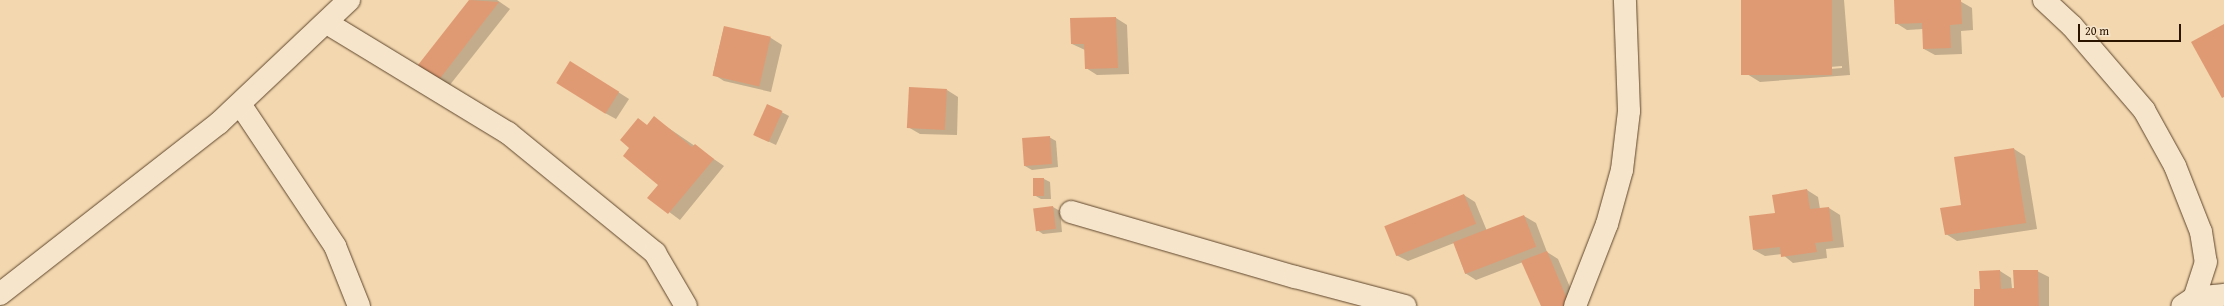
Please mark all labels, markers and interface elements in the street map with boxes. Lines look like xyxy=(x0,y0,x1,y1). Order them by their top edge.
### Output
scale bar xyxy=(2080,16,2183,42)
text: 20 m xyxy=(2085,22,2109,39)

